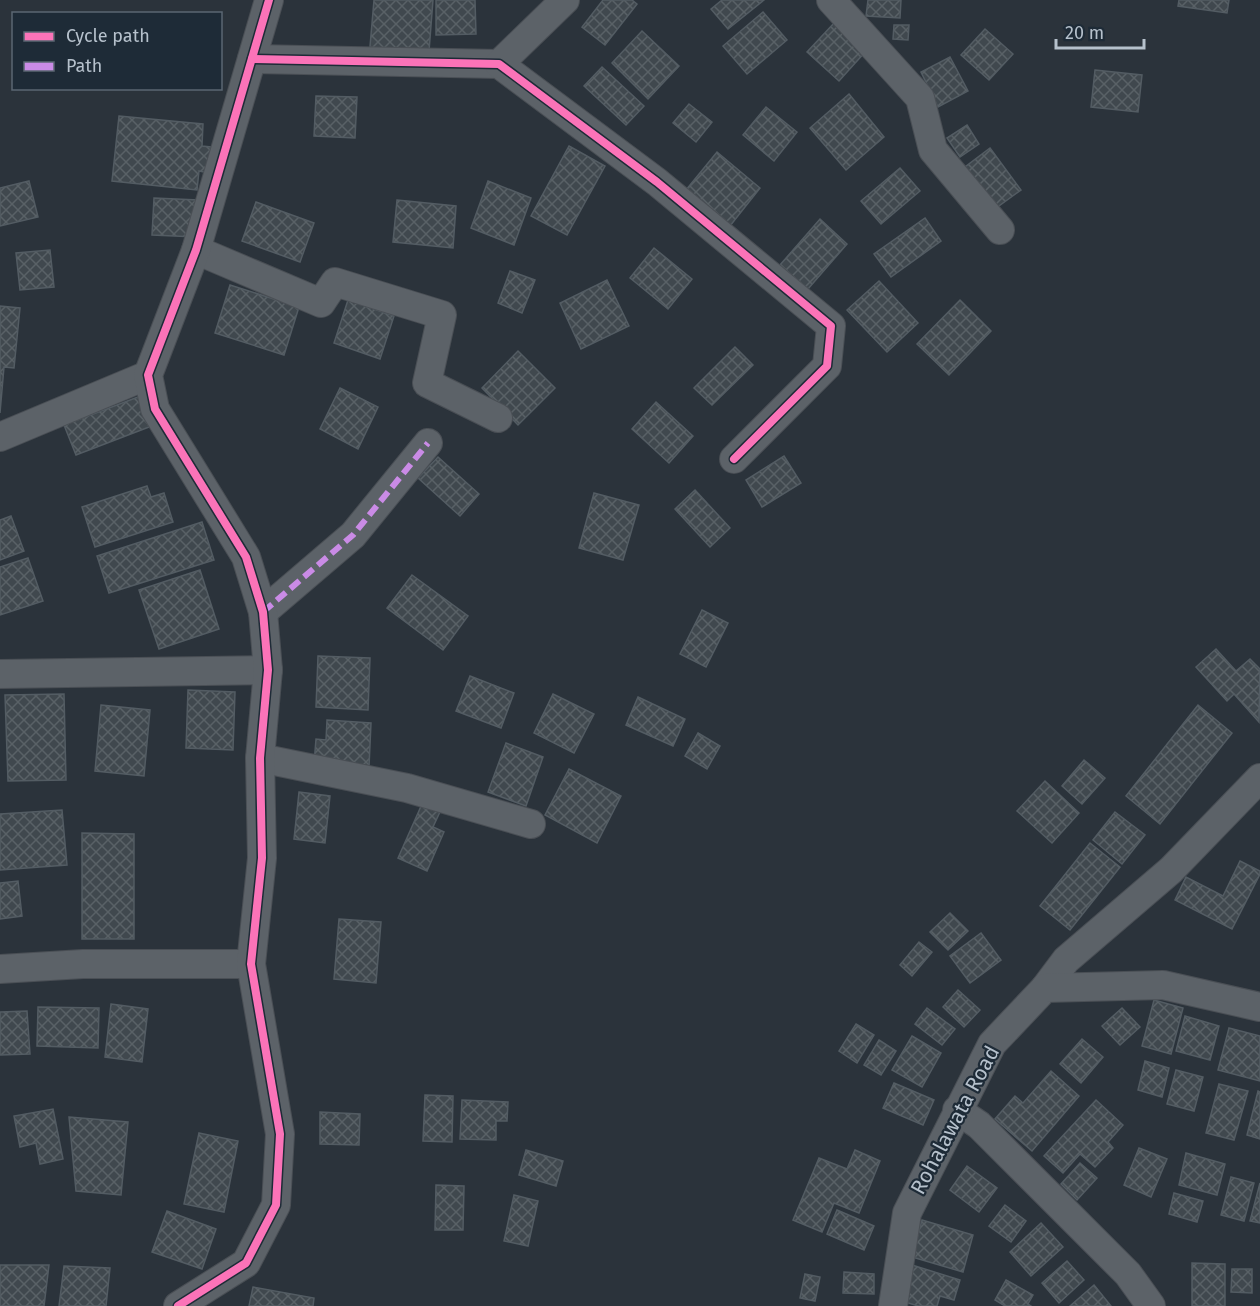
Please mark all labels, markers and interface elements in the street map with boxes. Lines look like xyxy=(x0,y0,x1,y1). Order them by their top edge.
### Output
legend xyxy=(12,12,222,90)
scale bar xyxy=(1056,12,1144,50)
text: 20 m xyxy=(1065,22,1104,44)
text: Cycle path xyxy=(66,25,150,47)
text: Path xyxy=(66,55,102,77)
street label: Rohalawata Road xyxy=(905,1041,1005,1199)

